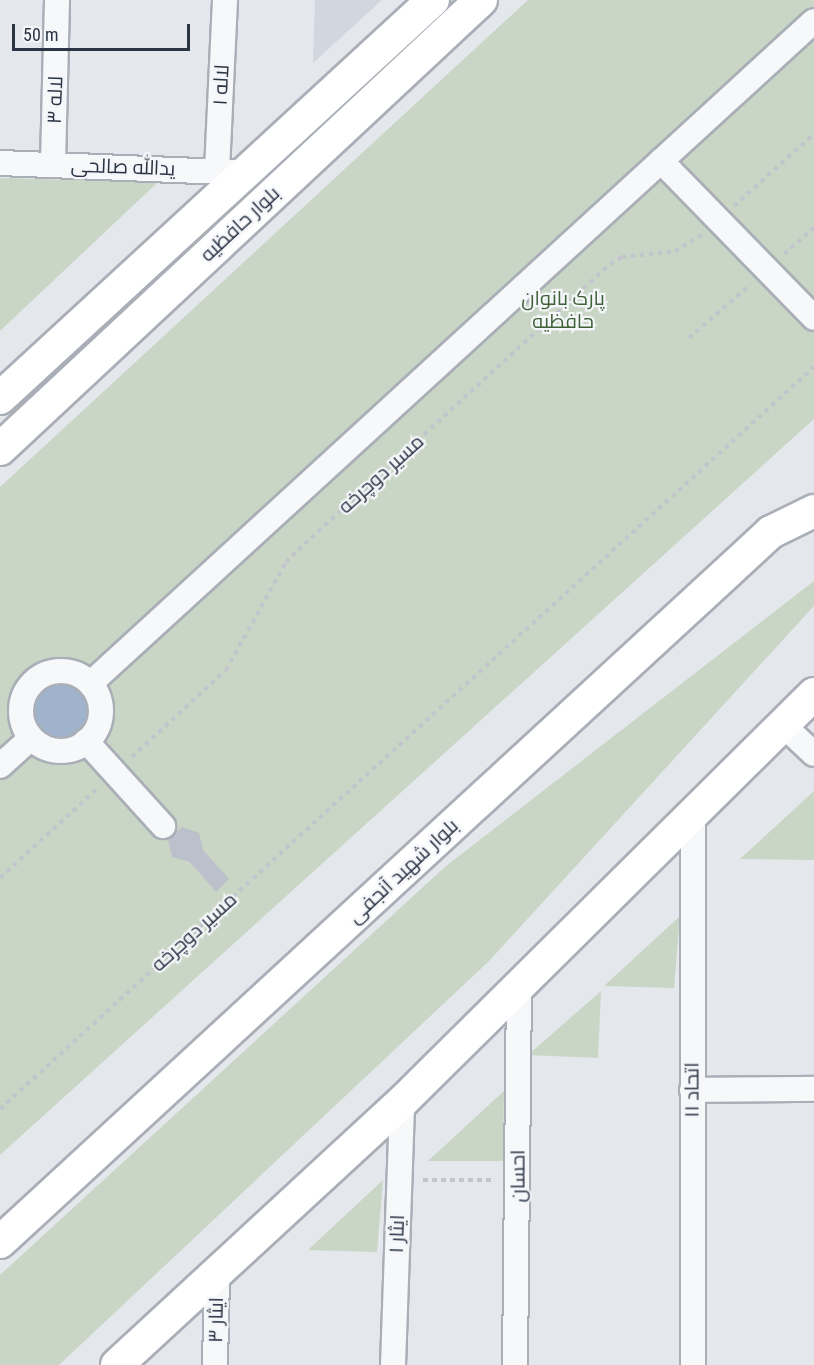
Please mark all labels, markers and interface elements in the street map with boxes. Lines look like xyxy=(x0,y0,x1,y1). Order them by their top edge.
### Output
scale bar xyxy=(15,12,194,50)
text: 50 m xyxy=(23,24,58,45)
street label: لاله ۱ xyxy=(208,64,234,106)
street label: لاله ۳ xyxy=(42,76,68,124)
street label: یدالله صالحی xyxy=(70,153,176,181)
street label: بلوار حافظیه xyxy=(195,181,285,267)
park label: پارک بانوان حافظیه xyxy=(521,286,605,333)
street label: مسیر دوچرخه xyxy=(333,429,429,519)
street label: بلوار شهید آنجفی xyxy=(343,814,463,928)
street label: مسیر دوچرخه xyxy=(146,887,242,977)
street label: اتحاد ۱۱ xyxy=(680,1062,704,1118)
street label: احسان xyxy=(506,1150,530,1202)
street label: ایثار ۱ xyxy=(384,1214,410,1254)
street label: ایثار ۳ xyxy=(204,1297,228,1343)

